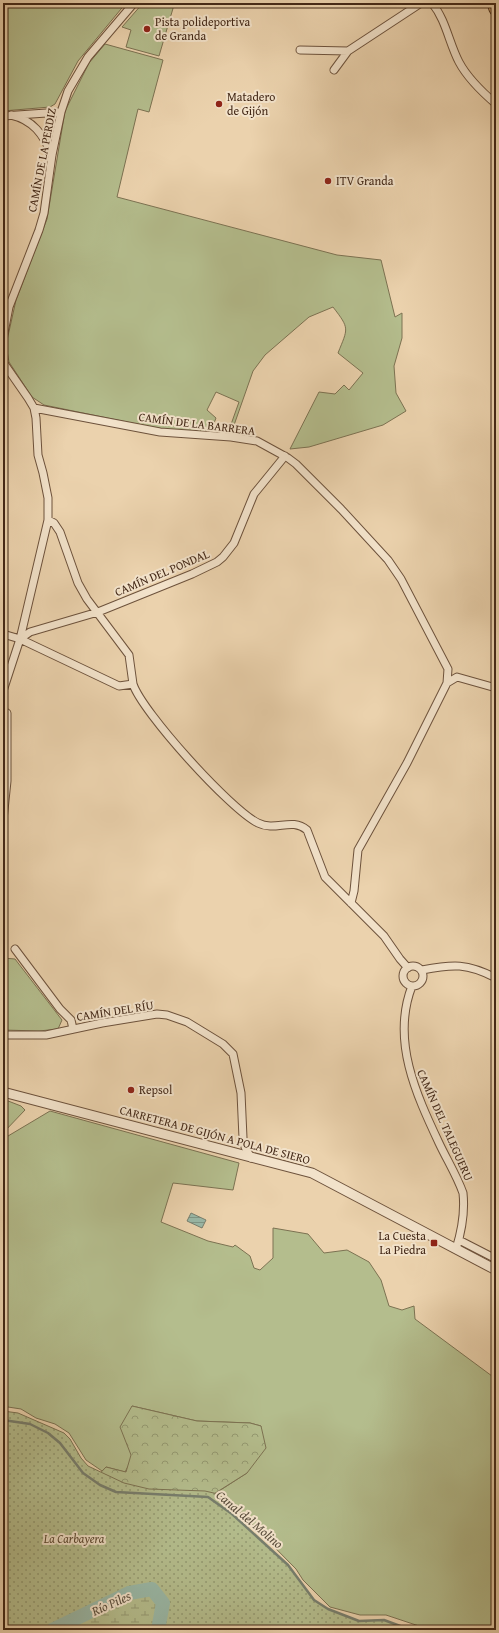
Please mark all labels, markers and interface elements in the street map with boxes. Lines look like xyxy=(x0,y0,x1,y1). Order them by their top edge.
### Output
place label: Pista polideportiva de Granda xyxy=(155,13,250,44)
marker: Pista polideportiva de Granda xyxy=(142,24,152,34)
place label: Matadero de Gijón xyxy=(227,88,275,119)
marker: Matadero de Gijón xyxy=(214,99,224,109)
street label: CAMÍN DE LA PERDIZ xyxy=(23,106,60,214)
place label: ITV Granda xyxy=(336,172,394,189)
marker: ITV Granda xyxy=(323,176,333,186)
street label: CAMÍN DE LA BARRERA xyxy=(138,408,257,439)
street label: CAMÍN DEL PONDAL xyxy=(112,545,212,600)
street label: CAMÍN DEL RÍU xyxy=(75,996,155,1025)
street label: CAMÍN DEL TALEGUERU xyxy=(413,1066,478,1183)
place label: Repsol xyxy=(139,1081,173,1098)
marker: Repsol xyxy=(126,1085,136,1095)
street label: CARRETERA DE GIJÓN A POLA DE SIERO xyxy=(118,1101,312,1168)
place label: La Cuesta La Piedra xyxy=(379,1227,426,1258)
marker: La Cuesta La Piedra xyxy=(429,1238,439,1248)
water label: Canal del Molino xyxy=(212,1486,288,1553)
park label: La Carbayera xyxy=(43,1530,105,1547)
water label: Río Piles xyxy=(88,1586,134,1621)

